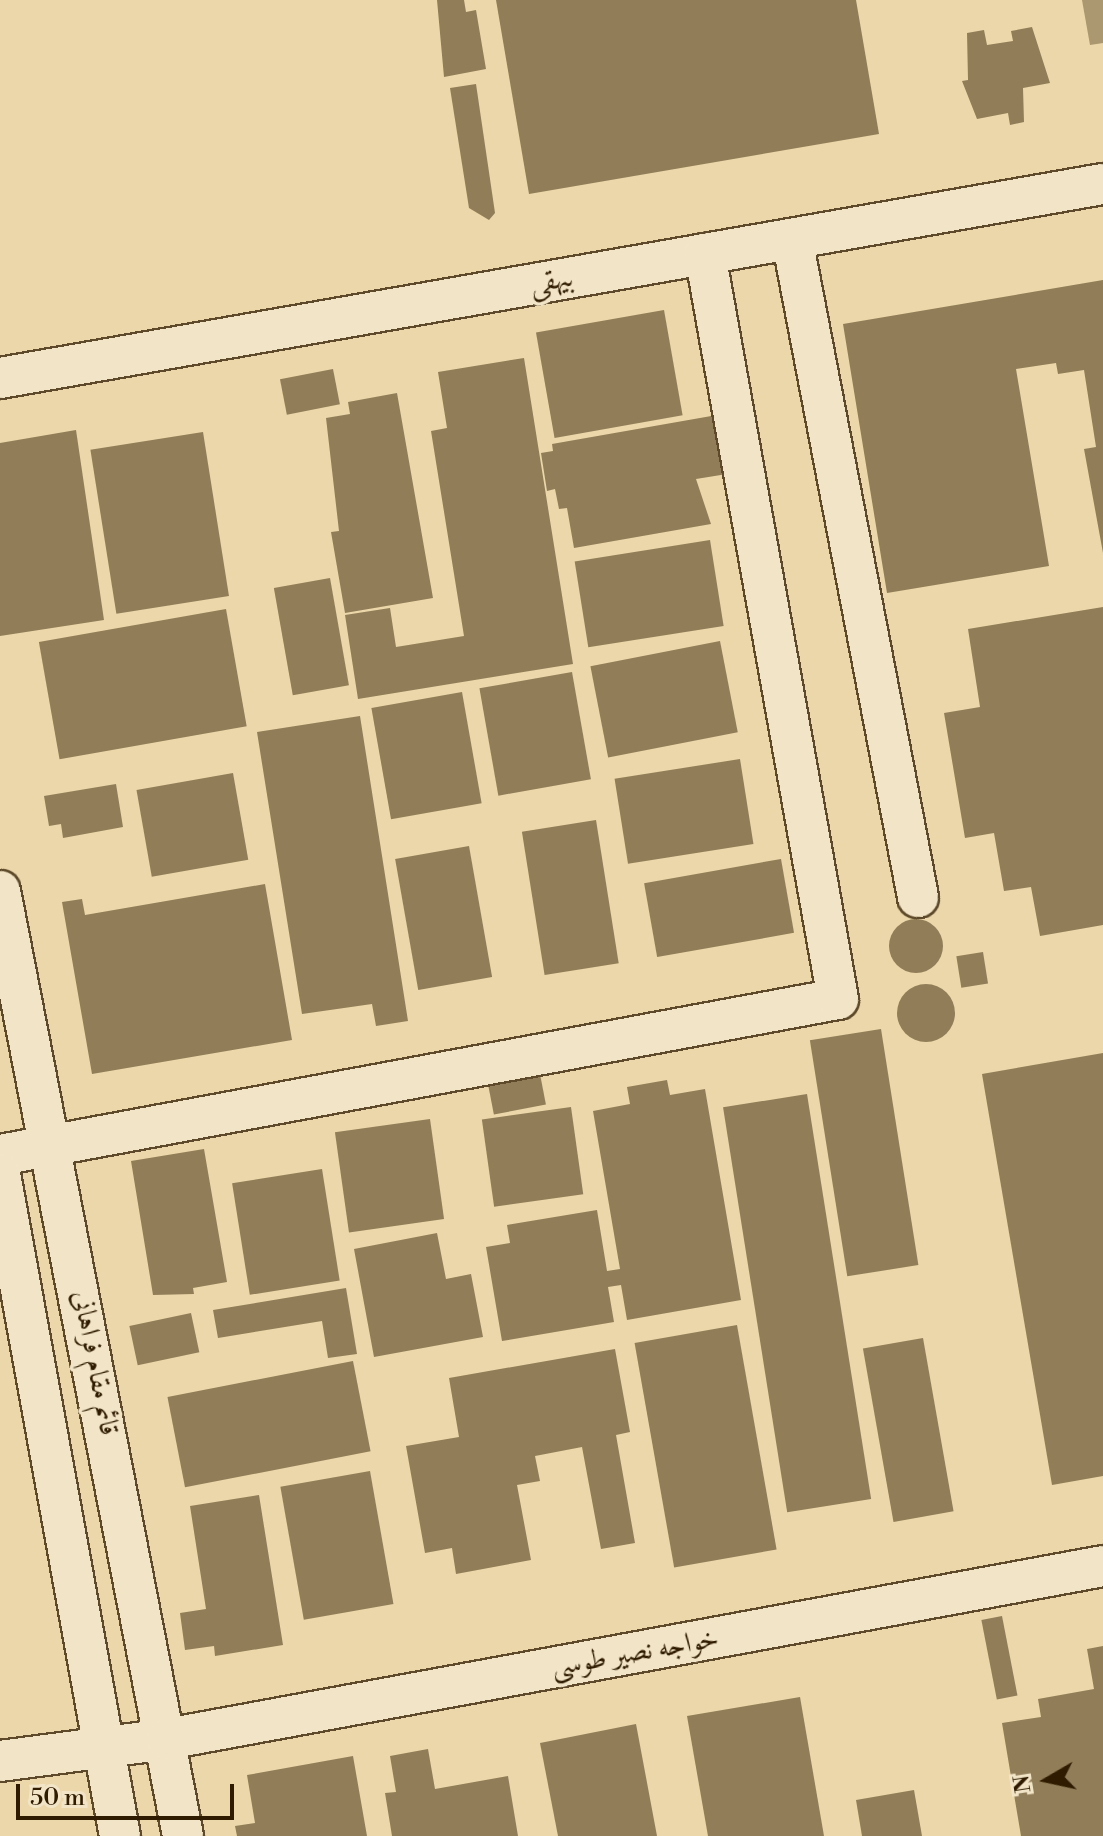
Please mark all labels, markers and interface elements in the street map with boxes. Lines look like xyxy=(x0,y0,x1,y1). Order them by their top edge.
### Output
street label: بیهقی xyxy=(527,261,577,301)
street label: قائم مقام فراهانی xyxy=(64,1288,126,1438)
street label: خواجه نصیر طوسی xyxy=(549,1622,721,1684)
north arrow xyxy=(1007,1740,1087,1820)
scale bar xyxy=(20,1768,238,1818)
text: N xyxy=(1008,1773,1037,1795)
text: 50 m xyxy=(30,1783,85,1813)

